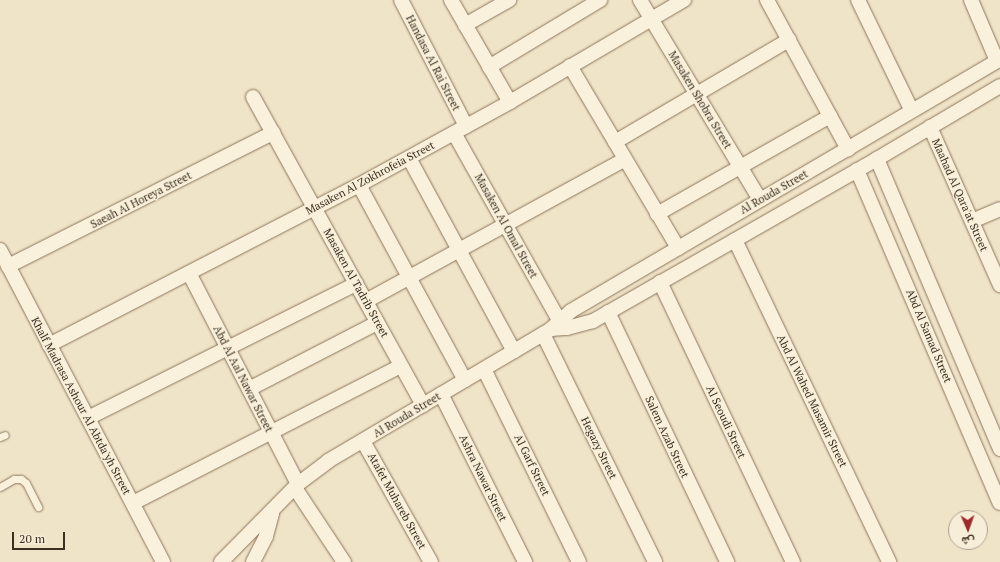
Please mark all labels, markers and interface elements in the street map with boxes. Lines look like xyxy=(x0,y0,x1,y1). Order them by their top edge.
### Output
street label: Handasa Al Rai Street xyxy=(403,13,463,113)
street label: Masaken Shobra Street xyxy=(666,49,734,151)
street label: Maahad Al Qara'at Street xyxy=(929,137,991,253)
street label: Masaken Al Zokhrofeia Street xyxy=(303,138,437,218)
street label: Al Rouda Street xyxy=(738,167,810,217)
street label: Saeah Al Horeya Street xyxy=(88,169,194,231)
street label: Masaken Al Omal Street xyxy=(472,171,540,281)
street label: Masaken Al Tadrib Street xyxy=(320,226,392,340)
street label: Abd Al Samad Street xyxy=(903,287,955,385)
street label: Khalf Madrasa Ashour Al Abtda'yh Street xyxy=(28,315,134,497)
street label: Abd Al Aal Nawar Street xyxy=(210,323,276,435)
street label: Abd Al Wahed Masamir Street xyxy=(774,332,850,470)
street label: Al Seoudi Street xyxy=(703,384,749,460)
street label: Al Rouda Street xyxy=(371,390,443,440)
street label: Salem Azab Street xyxy=(642,394,692,480)
street label: Hegazy Street xyxy=(578,415,620,481)
street label: Al Garf Street xyxy=(511,432,553,498)
street label: Ashra Nawar Street xyxy=(456,433,510,523)
street label: Atafet Muhareb Street xyxy=(365,451,429,551)
north arrow xyxy=(948,510,988,550)
scale bar xyxy=(14,524,67,550)
text: 20 m xyxy=(19,531,45,546)
text: ش xyxy=(962,534,975,548)

